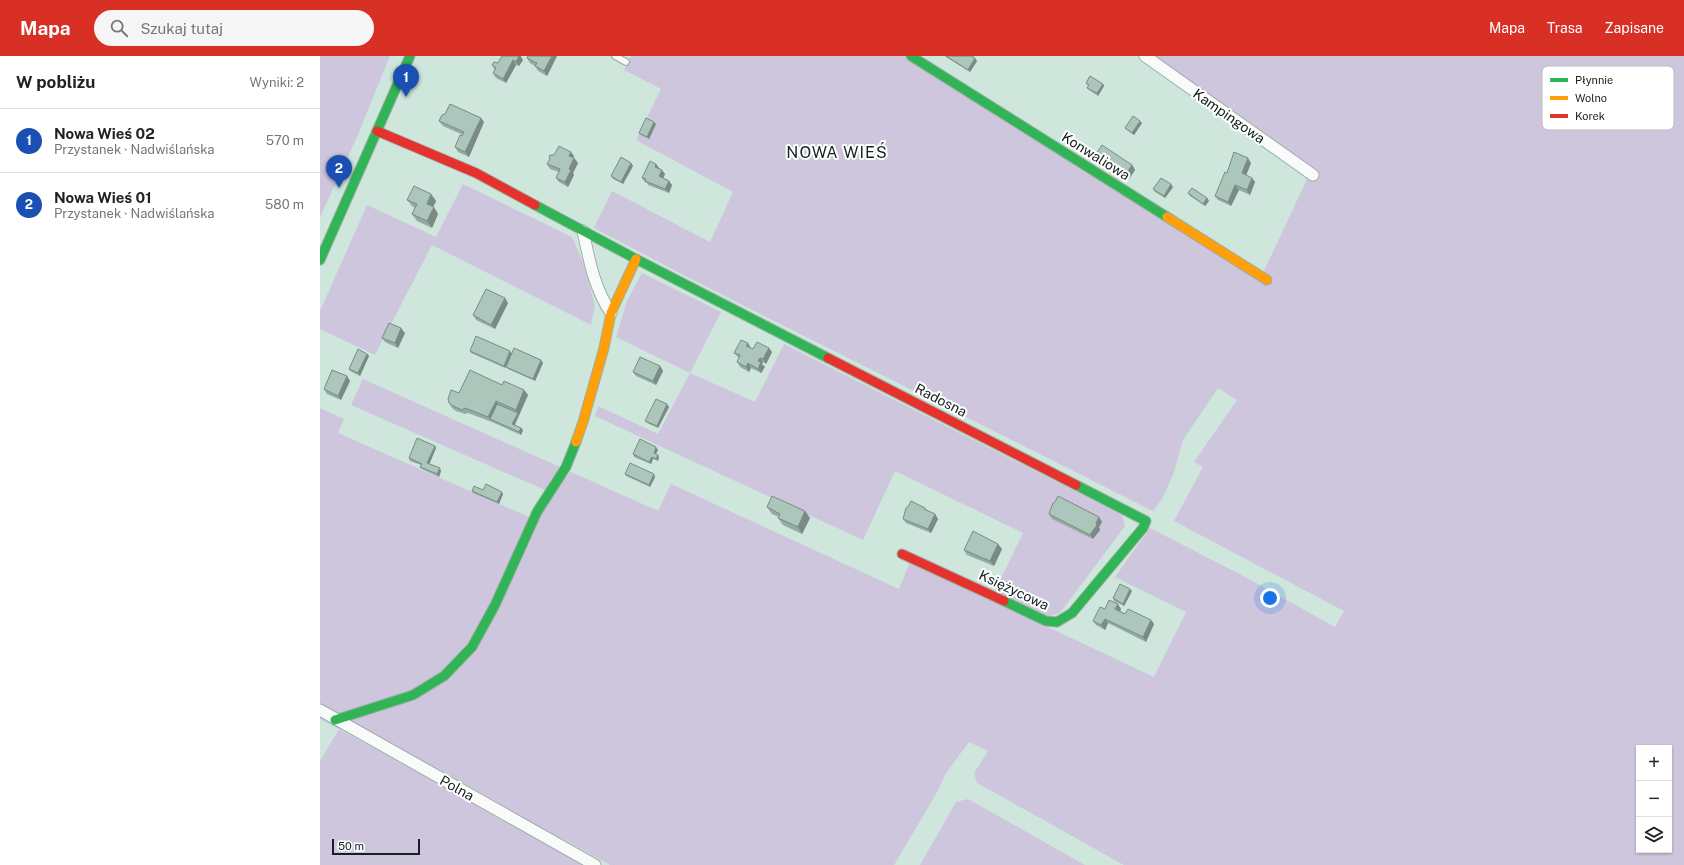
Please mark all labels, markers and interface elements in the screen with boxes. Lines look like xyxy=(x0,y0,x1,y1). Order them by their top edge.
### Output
search box xyxy=(94,10,374,46)
text: Mapa xyxy=(20,17,70,39)
icon: search xyxy=(108,17,130,39)
text: Szukaj tutaj xyxy=(140,20,223,37)
text: Mapa xyxy=(1489,20,1525,36)
text: Trasa xyxy=(1547,20,1583,36)
text: Zapisane xyxy=(1605,20,1664,36)
pin: 1 xyxy=(393,64,419,97)
legend xyxy=(1542,66,1674,130)
text: W pobliżu xyxy=(16,72,95,92)
text: Płynnie xyxy=(1575,74,1613,86)
text: Wyniki: 2 xyxy=(250,75,304,90)
street label: Kampingowa xyxy=(1190,85,1268,147)
text: Wolno xyxy=(1575,92,1607,104)
text: Korek xyxy=(1575,110,1605,122)
text: Nowa Wieś 02 xyxy=(54,125,155,142)
street label: Konwaliowa xyxy=(1059,129,1133,183)
text: 1 xyxy=(26,133,32,148)
text: 570 m xyxy=(266,133,304,148)
text: Przystanek · Nadwiślańska xyxy=(54,142,214,157)
district label: NOWA WIEŚ xyxy=(786,142,888,162)
pin: 2 xyxy=(326,155,352,188)
text: Nowa Wieś 01 xyxy=(54,189,152,206)
text: 2 xyxy=(25,197,33,212)
text: 580 m xyxy=(265,197,304,212)
text: Przystanek · Nadwiślańska xyxy=(54,206,214,221)
street label: Radosna xyxy=(912,380,970,420)
street label: Księżycowa xyxy=(976,567,1052,613)
your location xyxy=(1260,588,1280,608)
map controls xyxy=(1636,745,1672,853)
button: + xyxy=(1636,745,1672,781)
street label: Polna xyxy=(437,772,477,804)
button: − xyxy=(1636,781,1672,817)
button: layers xyxy=(1636,817,1672,853)
scale bar xyxy=(332,837,420,856)
text: 50 m xyxy=(338,840,364,852)

